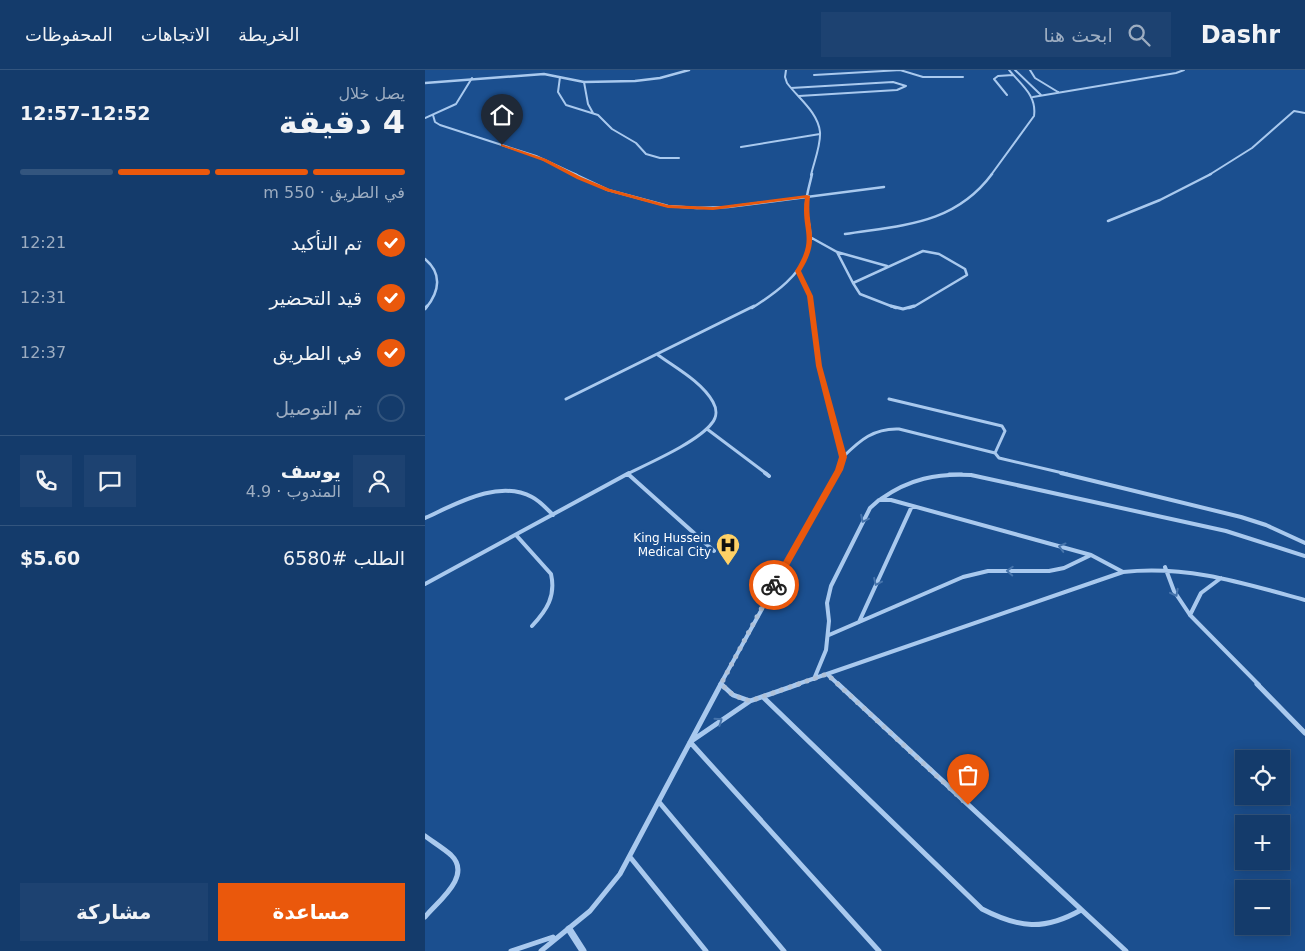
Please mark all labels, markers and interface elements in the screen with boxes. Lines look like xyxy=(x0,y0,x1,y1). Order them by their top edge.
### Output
search box xyxy=(821,12,1171,57)
icon: search xyxy=(1125,21,1153,49)
text: Dashr xyxy=(1201,21,1280,49)
text: المحفوظات xyxy=(25,24,113,45)
text: الاتجاهات xyxy=(141,24,210,45)
text: الخريطة xyxy=(238,24,299,45)
text: ابحث هنا xyxy=(1044,24,1113,46)
text: يصل خلال xyxy=(338,84,405,103)
pin xyxy=(481,94,523,145)
icon: home xyxy=(488,101,516,129)
text: 12:52–12:57 xyxy=(20,102,150,124)
text: 4 دقيقة xyxy=(279,103,405,141)
text: في الطريق · 550 m xyxy=(263,183,405,202)
icon: check xyxy=(377,229,405,257)
text: تم التأكيد xyxy=(291,232,362,254)
text: 12:21 xyxy=(20,233,66,252)
icon: check xyxy=(377,284,405,312)
text: قيد التحضير xyxy=(269,287,362,309)
text: 12:31 xyxy=(20,288,66,307)
icon: check xyxy=(377,339,405,367)
text: في الطريق xyxy=(273,342,362,364)
text: 12:37 xyxy=(20,343,66,362)
text: تم التوصيل xyxy=(275,397,362,419)
button: phone xyxy=(20,455,72,507)
button: chat xyxy=(84,455,136,507)
button: person xyxy=(353,455,405,507)
text: يوسف xyxy=(281,460,341,482)
text: المندوب · 4.9 xyxy=(246,482,341,501)
one-way arrow xyxy=(860,514,870,523)
place label: King Hussein Medical City xyxy=(633,531,711,559)
hospital icon: King Hussein Medical City xyxy=(715,532,741,566)
one-way arrow xyxy=(1058,542,1067,553)
text: $5.60 xyxy=(20,547,80,569)
text: الطلب #6580 xyxy=(283,547,405,569)
courier xyxy=(749,560,799,610)
one-way arrow xyxy=(1006,566,1014,576)
icon: bike xyxy=(760,571,788,599)
one-way arrow xyxy=(873,577,883,586)
one-way arrow xyxy=(1169,587,1179,596)
one-way arrow xyxy=(714,718,723,727)
map controls xyxy=(1235,750,1290,935)
button: locate xyxy=(1235,750,1290,805)
pin xyxy=(947,754,989,805)
icon: bag xyxy=(954,761,982,789)
button: + xyxy=(1235,815,1290,870)
button: − xyxy=(1235,880,1290,935)
button: مشاركة xyxy=(20,883,208,941)
button: مساعدة xyxy=(218,883,405,941)

